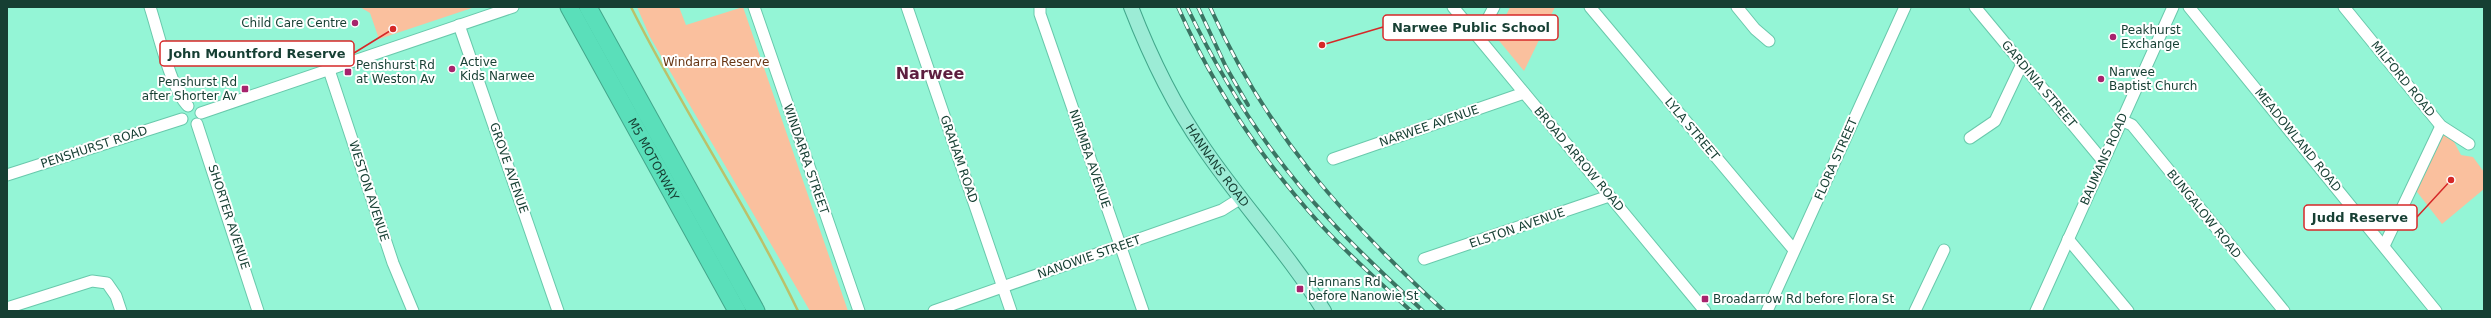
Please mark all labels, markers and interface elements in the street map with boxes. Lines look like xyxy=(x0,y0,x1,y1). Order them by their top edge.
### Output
callout: Narwee Public School xyxy=(1383,15,1558,40)
place label: Child Care Centre xyxy=(241,16,347,30)
marker: Child Care Centre xyxy=(350,18,360,28)
text: Narwee Public School xyxy=(1392,20,1550,35)
place label: Peakhurst Exchange xyxy=(2121,23,2181,51)
marker: Peakhurst Exchange xyxy=(2108,32,2118,42)
street label: GARDINIA STREET xyxy=(1999,38,2080,131)
street label: MILFORD ROAD xyxy=(2368,38,2438,120)
callout: John Mountford Reserve xyxy=(160,41,354,66)
text: John Mountford Reserve xyxy=(167,46,346,61)
place label: Active Kids Narwee xyxy=(460,55,535,83)
park label: Windarra Reserve xyxy=(663,55,769,69)
place label: Penshurst Rd at Weston Av xyxy=(356,58,435,86)
marker: Active Kids Narwee xyxy=(447,64,457,74)
district label: Narwee xyxy=(896,64,964,83)
place label: Narwee Baptist Church xyxy=(2109,65,2197,93)
marker: Penshurst Rd at Weston Av xyxy=(343,67,353,77)
marker: Narwee Baptist Church xyxy=(2096,74,2106,84)
place label: Penshurst Rd after Shorter Av xyxy=(142,75,237,103)
marker: Penshurst Rd after Shorter Av xyxy=(240,84,250,94)
street label: MEADOWLAND ROAD xyxy=(2252,85,2344,195)
street label: LYLA STREET xyxy=(1662,95,1723,164)
street label: WINDARRA STREET xyxy=(781,102,832,217)
street label: NARWEE AVENUE xyxy=(1377,102,1481,150)
street label: BROAD ARROW ROAD xyxy=(1531,104,1627,214)
street label: NIRIMBA AVENUE xyxy=(1067,108,1113,210)
street label: BAUMANS ROAD xyxy=(2077,111,2131,207)
street label: GRAHAM ROAD xyxy=(937,113,981,205)
street label: FLORA STREET xyxy=(1812,115,1861,202)
street label: M5 MOTORWAY xyxy=(625,116,682,204)
street label: GROVE AVENUE xyxy=(487,121,531,215)
street label: HANNANS ROAD xyxy=(1183,121,1252,210)
street label: PENSHURST ROAD xyxy=(39,123,149,171)
street label: WESTON AVENUE xyxy=(346,139,392,243)
street label: SHORTER AVENUE xyxy=(205,163,253,271)
street label: BUNGALOW ROAD xyxy=(2164,167,2244,261)
street label: ELSTON AVENUE xyxy=(1467,205,1567,251)
callout: Judd Reserve xyxy=(2304,205,2417,230)
text: Judd Reserve xyxy=(2311,210,2408,225)
street label: NANOWIE STREET xyxy=(1036,233,1143,281)
place label: Hannans Rd before Nanowie St xyxy=(1308,275,1419,303)
marker: Hannans Rd before Nanowie St xyxy=(1295,284,1305,294)
place label: Broadarrow Rd before Flora St xyxy=(1713,292,1894,306)
marker: Broadarrow Rd before Flora St xyxy=(1700,294,1710,304)

